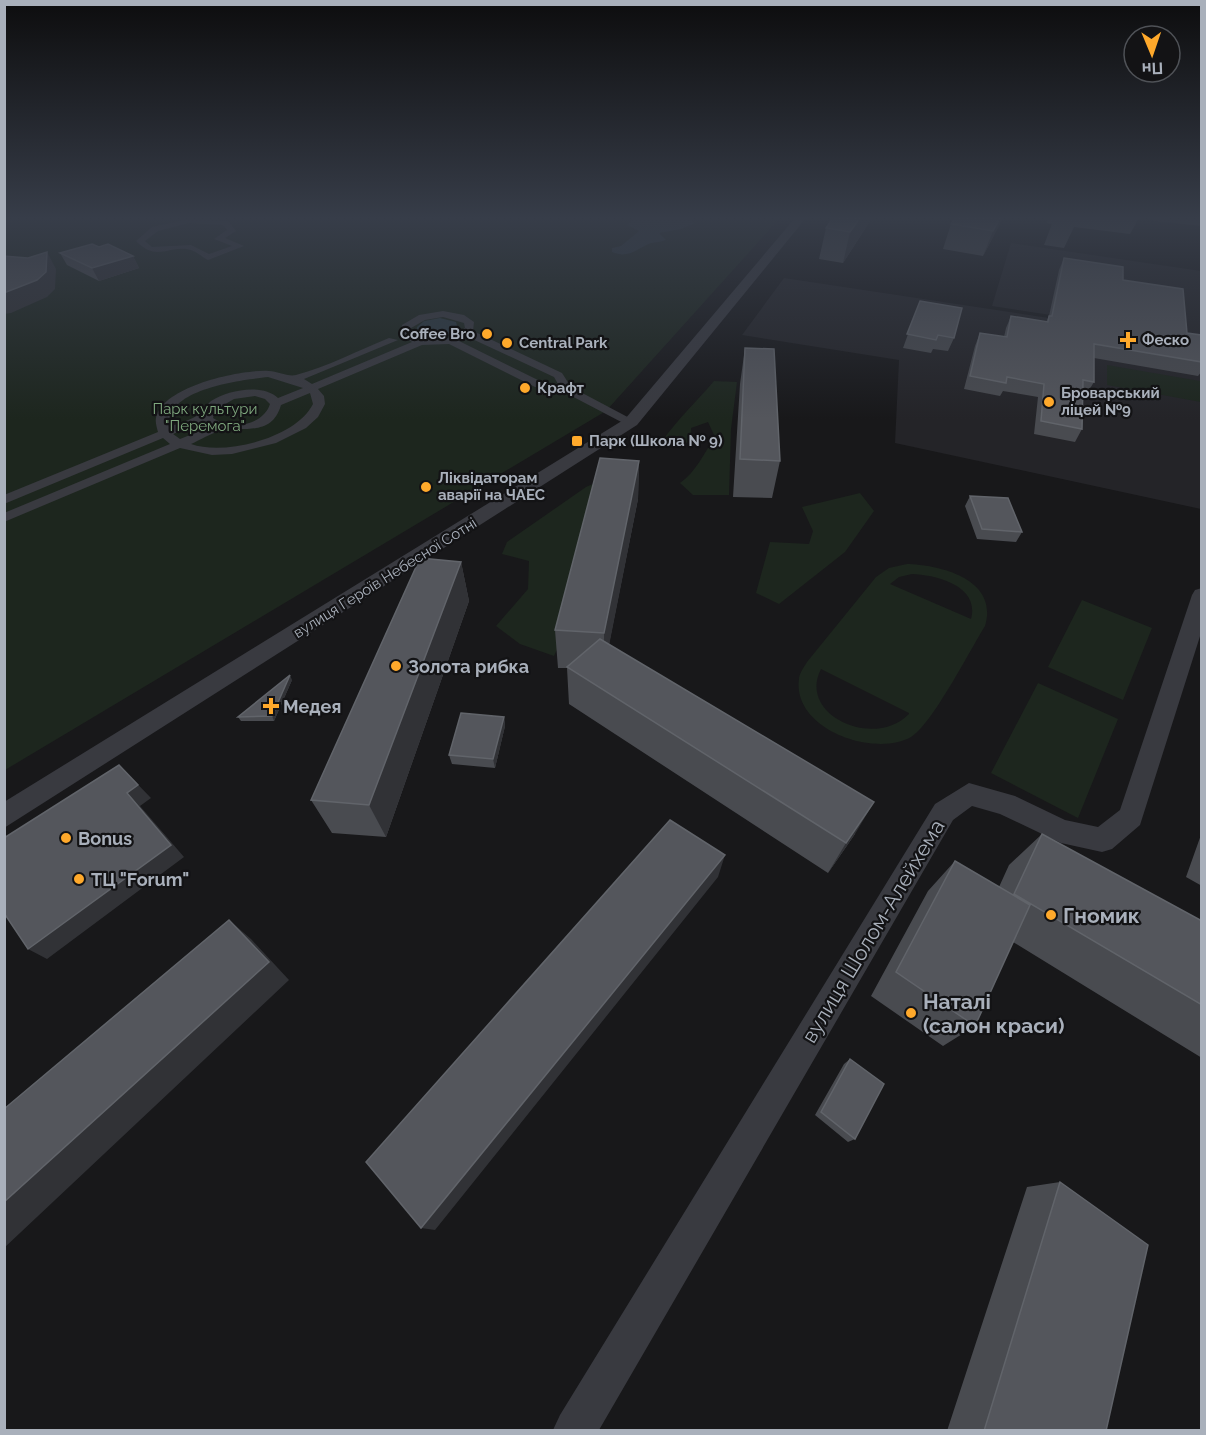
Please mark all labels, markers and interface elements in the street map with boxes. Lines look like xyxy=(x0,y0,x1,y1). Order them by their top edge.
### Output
north arrow xyxy=(1122,24,1182,84)
text: Пн xyxy=(1142,59,1163,78)
place label: Coffee Bro xyxy=(400,325,475,343)
marker: Coffee Bro xyxy=(480,327,494,341)
marker: Феско xyxy=(1119,331,1137,349)
place label: Феско xyxy=(1142,331,1189,349)
place label: Central Park xyxy=(519,334,608,352)
marker: Central Park xyxy=(500,336,514,350)
place label: Крафт xyxy=(537,379,585,397)
marker: Крафт xyxy=(518,381,532,395)
place label: Броварський ліцей №9 xyxy=(1061,384,1160,419)
marker: Броварський ліцей №9 xyxy=(1042,395,1056,409)
park label: Парк культури "Перемога" xyxy=(152,400,258,435)
place label: Парк (Школа № 9) xyxy=(589,432,723,450)
marker: Парк (Школа № 9) xyxy=(570,434,584,448)
place label: Ліквідаторам аварії на ЧАЕС xyxy=(438,469,545,504)
marker: Ліквідаторам аварії на ЧАЕС xyxy=(419,480,433,494)
street label: вулиця Героїв Небесної Сотні xyxy=(290,514,480,642)
place label: Золота рибка xyxy=(408,656,529,677)
marker: Золота рибка xyxy=(389,659,403,673)
place label: Медея xyxy=(283,696,341,717)
marker: Медея xyxy=(264,699,278,713)
street label: вулиця Шолом-Алейхема xyxy=(796,815,950,1047)
place label: Bonus xyxy=(78,828,132,849)
marker: Bonus xyxy=(59,831,73,845)
place label: ТЦ "Forum" xyxy=(91,869,189,890)
marker: ТЦ "Forum" xyxy=(72,872,86,886)
place label: Гномик xyxy=(1063,903,1140,928)
marker: Гномик xyxy=(1044,908,1058,922)
place label: Наталі (салон краси) xyxy=(923,989,1064,1038)
marker: Наталі (салон краси) xyxy=(904,1006,918,1020)

